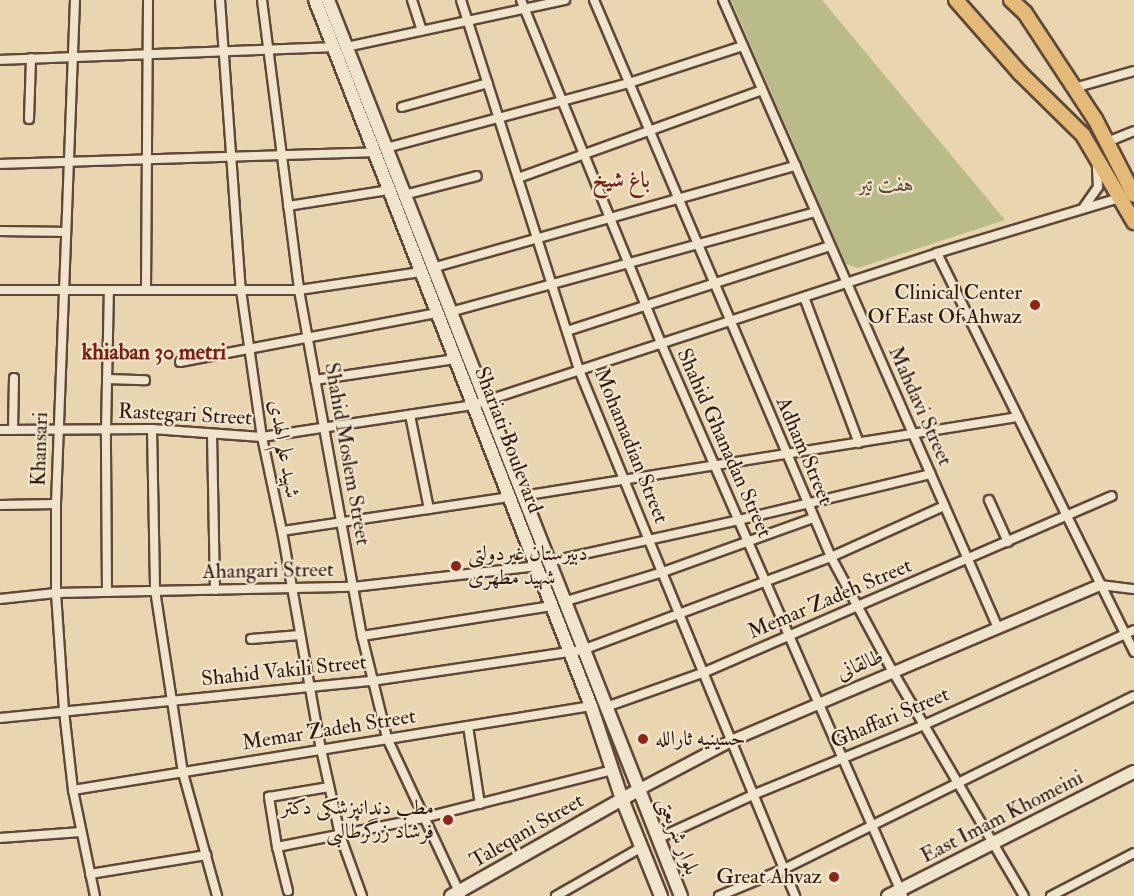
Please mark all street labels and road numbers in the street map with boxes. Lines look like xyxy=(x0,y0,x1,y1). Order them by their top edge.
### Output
street label: Mahdavi Street xyxy=(882,342,958,470)
street label: Shahid Ghanadan Street xyxy=(671,345,777,541)
street label: Shahid Moslem Street xyxy=(319,361,375,547)
street label: Shariati Boulevard xyxy=(469,363,547,517)
street label: Mohamadian Street xyxy=(588,365,674,527)
street label: Adham Street xyxy=(770,393,838,509)
street label: شهید علم الهدی xyxy=(263,398,305,500)
street label: Rastegari Street xyxy=(117,399,253,431)
street label: Khansari xyxy=(26,411,54,487)
street label: Memar Zadeh Street xyxy=(744,553,916,645)
street label: Ahangari Street xyxy=(202,557,334,585)
street label: طالقانی xyxy=(833,644,887,686)
street label: Shahid Vakili Street xyxy=(200,650,368,692)
street label: Ghaffari Street xyxy=(827,682,953,754)
street label: Memar Zadeh Street xyxy=(240,704,418,756)
street label: East Imam Khomeini xyxy=(916,765,1088,869)
street label: Taleqani Street xyxy=(466,788,588,874)
street label: بلوار شریعتی xyxy=(652,793,704,879)

